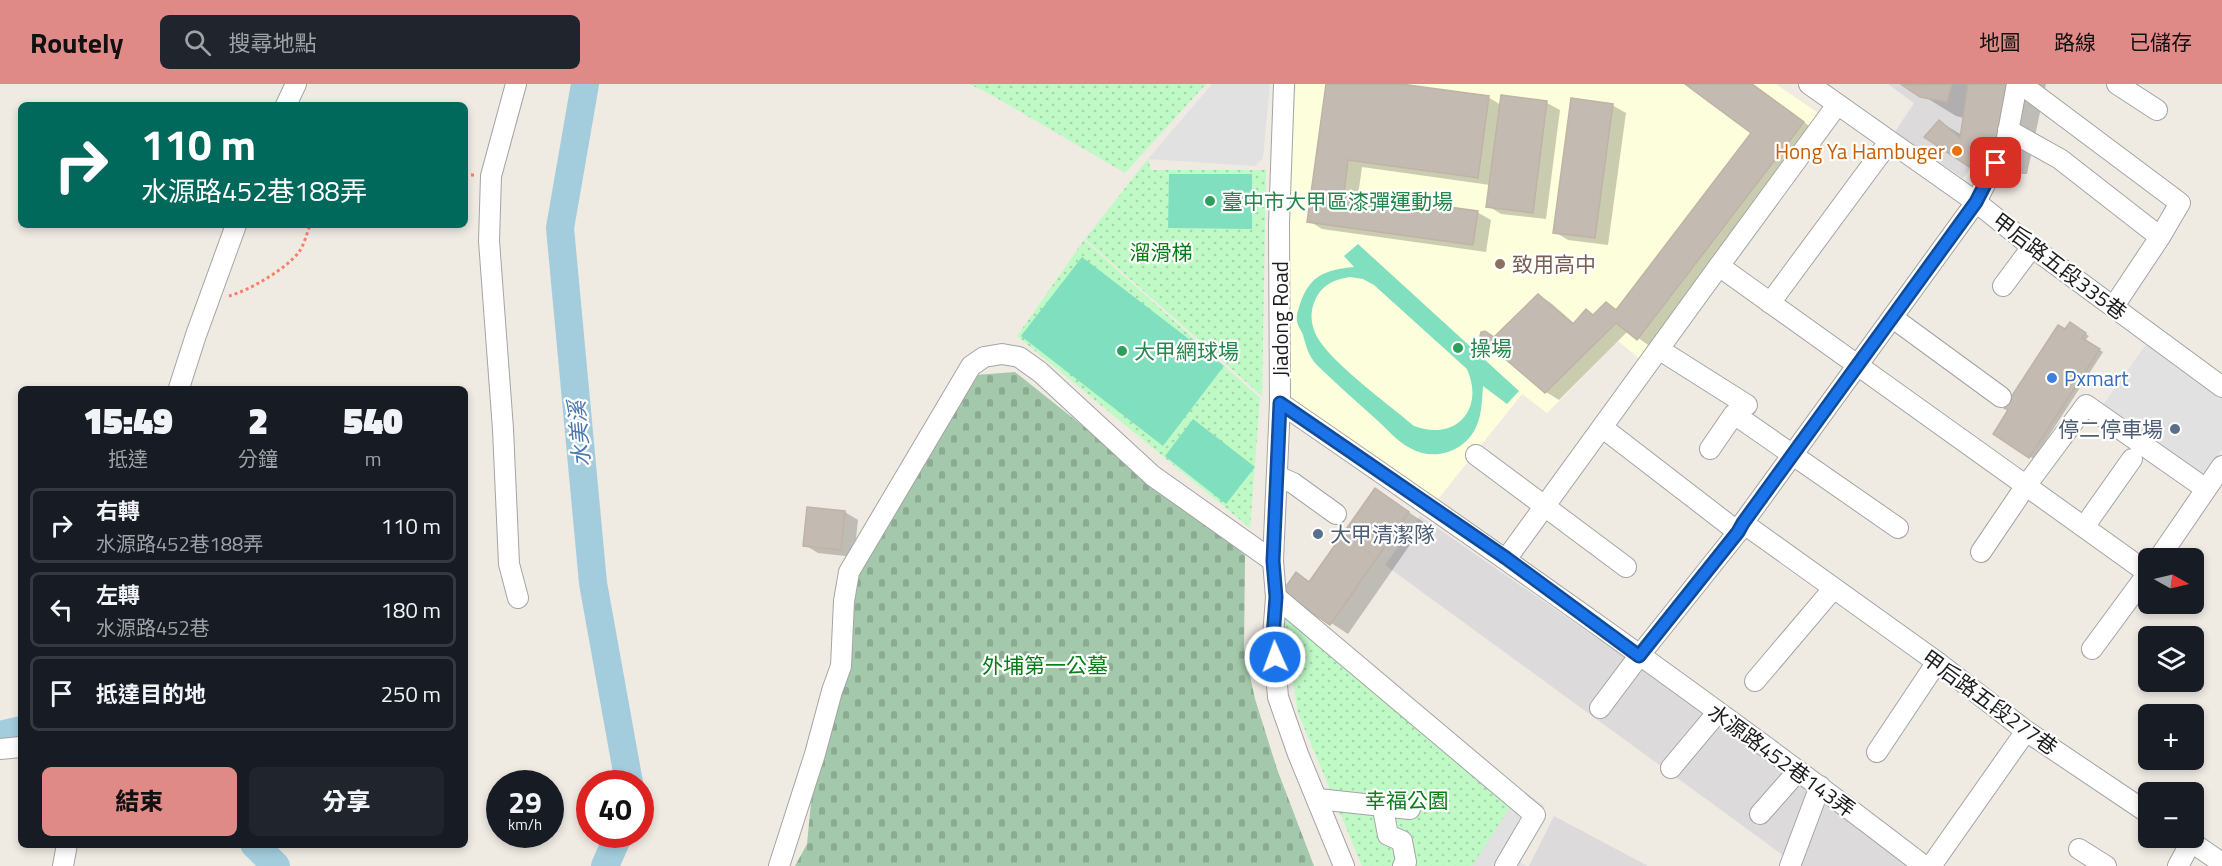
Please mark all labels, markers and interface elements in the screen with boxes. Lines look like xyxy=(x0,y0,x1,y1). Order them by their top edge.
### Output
search box xyxy=(160,15,580,69)
text: Routely xyxy=(30,21,124,64)
icon: search xyxy=(181,26,214,59)
text: 搜尋地點 xyxy=(229,26,317,60)
text: 地圖 xyxy=(1979,26,2021,58)
text: 路線 xyxy=(2054,26,2096,58)
text: 已儲存 xyxy=(2129,26,2192,58)
text: 110 m xyxy=(141,112,256,176)
icon: right xyxy=(42,126,120,204)
place label: Hong Ya Hambuger xyxy=(1775,135,1945,167)
pin xyxy=(1970,137,2021,188)
marker: Hong Ya Hambuger xyxy=(1950,144,1964,158)
icon: arrive xyxy=(1979,146,2012,179)
text: 水源路452巷188弄 xyxy=(141,170,367,211)
place label: 臺中市大甲區漆彈運動場 xyxy=(1222,185,1453,217)
marker: 臺中市大甲區漆彈運動場 xyxy=(1203,194,1217,208)
street label: 甲后路五段335巷 xyxy=(1986,205,2134,327)
park label: 溜滑梯 xyxy=(1130,236,1193,268)
place label: 致用高中 xyxy=(1512,248,1596,280)
marker: 致用高中 xyxy=(1493,257,1507,271)
street label: Jiadong Road xyxy=(1264,261,1296,377)
place label: 操場 xyxy=(1470,332,1512,364)
place label: 大甲網球場 xyxy=(1134,335,1239,367)
marker: 操場 xyxy=(1451,341,1465,355)
marker: 大甲網球場 xyxy=(1115,344,1129,358)
place label: Pxmart xyxy=(2064,362,2129,394)
marker: Pxmart xyxy=(2045,371,2059,385)
text: 15:49 xyxy=(83,393,173,448)
text: 2 xyxy=(248,393,268,448)
text: 540 xyxy=(343,393,403,448)
water label: 水美溪 xyxy=(559,397,599,468)
place label: 停二停車場 xyxy=(2058,413,2163,445)
marker: 停二停車場 xyxy=(2168,422,2182,436)
text: 抵達 xyxy=(108,443,148,474)
text: 分鐘 xyxy=(238,443,278,474)
text: m xyxy=(365,443,381,474)
text: 右轉 xyxy=(96,494,140,528)
icon: right xyxy=(45,509,78,542)
text: 110 m xyxy=(381,509,441,543)
place label: 大甲清潔隊 xyxy=(1330,518,1435,550)
marker: 大甲清潔隊 xyxy=(1311,527,1325,541)
text: 水源路452巷188弄 xyxy=(96,528,263,559)
north arrow xyxy=(2138,548,2204,614)
map controls xyxy=(2138,548,2204,848)
text: 左轉 xyxy=(96,578,140,612)
icon: left xyxy=(45,593,78,626)
text: 180 m xyxy=(381,593,441,627)
text: 水源路452巷 xyxy=(96,612,210,643)
position arrow xyxy=(1243,625,1307,689)
button: layers xyxy=(2138,626,2204,692)
street label: 甲后路五段277巷 xyxy=(1915,642,2065,762)
park label: 外埔第一公墓 xyxy=(982,649,1108,681)
icon: arrive xyxy=(45,677,78,710)
text: 抵達目的地 xyxy=(96,677,206,711)
text: 250 m xyxy=(381,677,441,711)
street label: 水源路452巷143弄 xyxy=(1702,695,1862,825)
button: + xyxy=(2138,704,2204,770)
button: 結束 xyxy=(42,767,237,836)
button: 分享 xyxy=(249,767,444,836)
speed limit sign: 40 xyxy=(576,770,654,848)
text: 29 xyxy=(508,779,542,825)
button: − xyxy=(2138,782,2204,848)
park label: 幸福公園 xyxy=(1365,784,1449,816)
text: km/h xyxy=(508,813,542,836)

